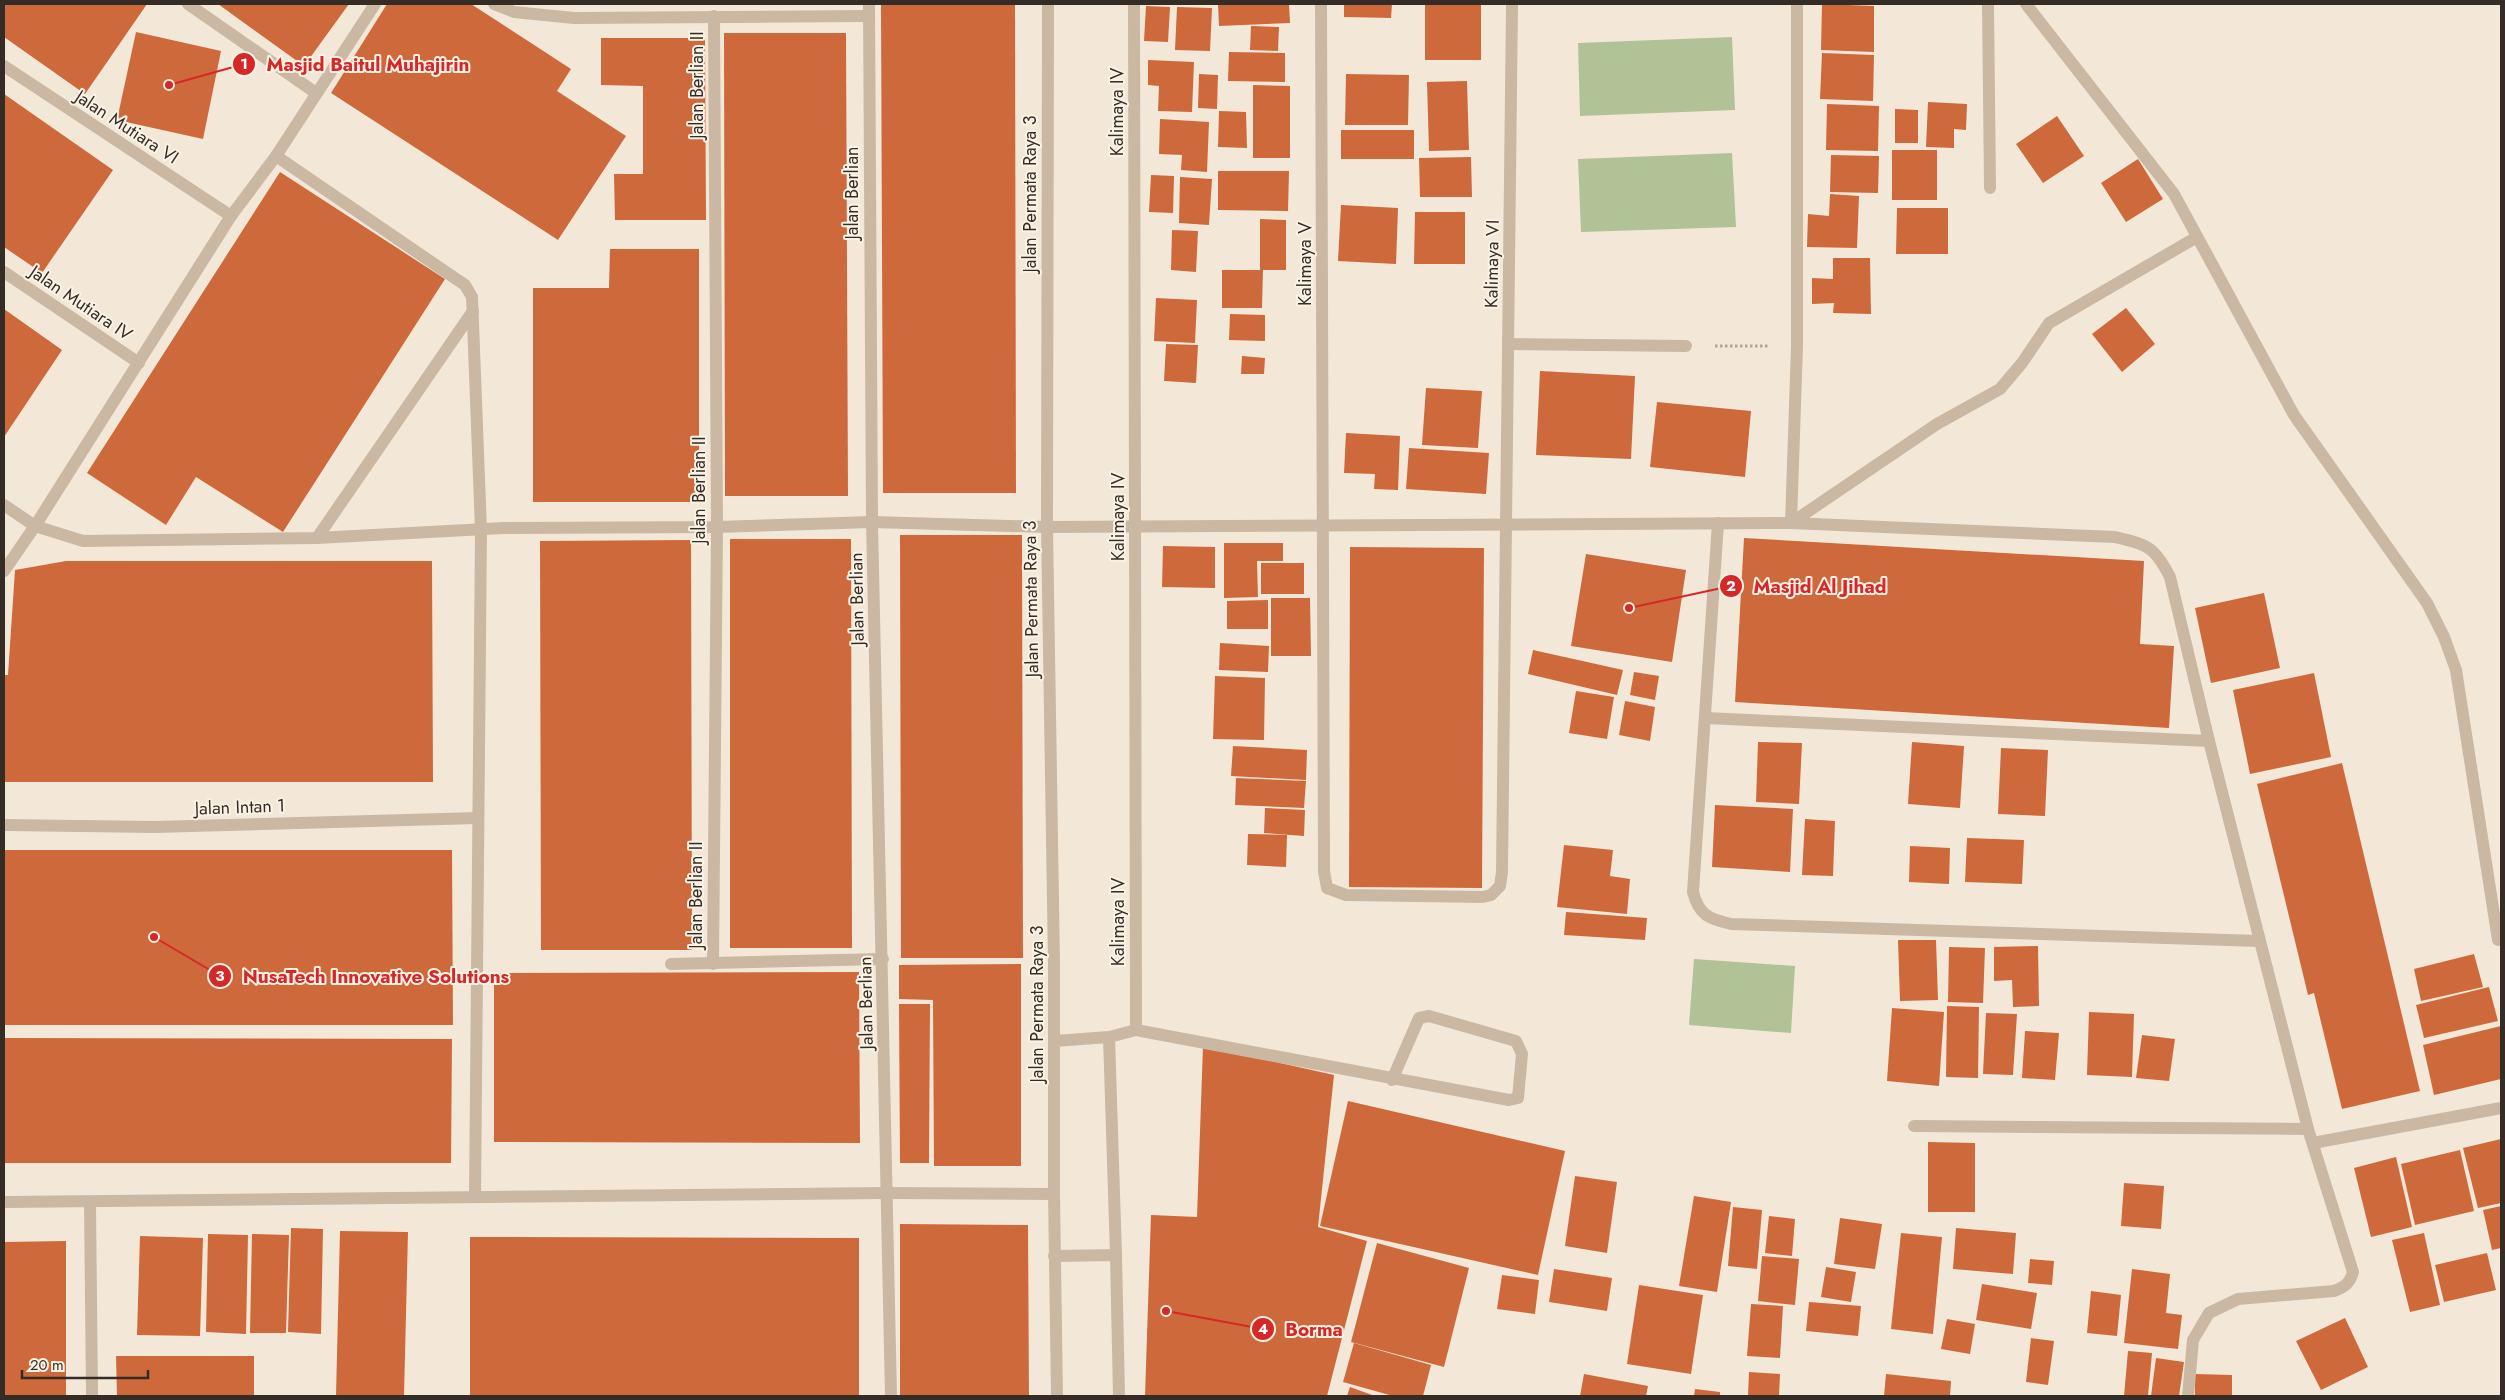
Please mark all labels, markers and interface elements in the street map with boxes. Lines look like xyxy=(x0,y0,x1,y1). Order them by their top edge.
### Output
street label: Jalan Berlian II xyxy=(684,31,710,141)
callout: Masjid Baitul Muhajirin xyxy=(231,47,479,81)
text: Masjid Baitul Muhajirin xyxy=(267,51,469,78)
text: 1 xyxy=(240,53,248,75)
street label: Kalimaya IV xyxy=(1104,68,1130,156)
street label: Jalan Mutiara VI xyxy=(68,83,184,170)
street label: Jalan Permata Raya 3 xyxy=(1017,115,1043,274)
street label: Jalan Berlian xyxy=(839,146,865,242)
street label: Kalimaya VI xyxy=(1478,220,1506,308)
street label: Kalimaya V xyxy=(1292,222,1318,306)
street label: Jalan Mutiara IV xyxy=(23,258,138,347)
street label: Jalan Berlian II xyxy=(686,436,712,546)
street label: Kalimaya IV xyxy=(1105,473,1131,561)
street label: Jalan Permata Raya 3 xyxy=(1017,520,1045,680)
street label: Jalan Berlian xyxy=(843,552,871,648)
callout: Masjid Al Jihad xyxy=(1718,569,1896,603)
text: Masjid Al Jihad xyxy=(1754,573,1886,600)
text: 2 xyxy=(1726,575,1736,597)
street label: Jalan Intan 1 xyxy=(192,792,286,822)
street label: Jalan Berlian II xyxy=(683,841,709,951)
street label: Kalimaya IV xyxy=(1105,878,1131,966)
street label: Jalan Permata Raya 3 xyxy=(1024,925,1050,1084)
street label: Jalan Berlian xyxy=(852,956,880,1052)
callout: NusaTech Innovative Solutions xyxy=(207,959,519,993)
text: NusaTech Innovative Solutions xyxy=(243,963,510,990)
text: 3 xyxy=(215,965,225,987)
callout: Borma xyxy=(1250,1312,1353,1346)
text: Borma xyxy=(1285,1316,1343,1343)
text: 4 xyxy=(1258,1318,1268,1340)
scale bar xyxy=(22,1348,149,1380)
text: 20 m xyxy=(30,1354,64,1376)

